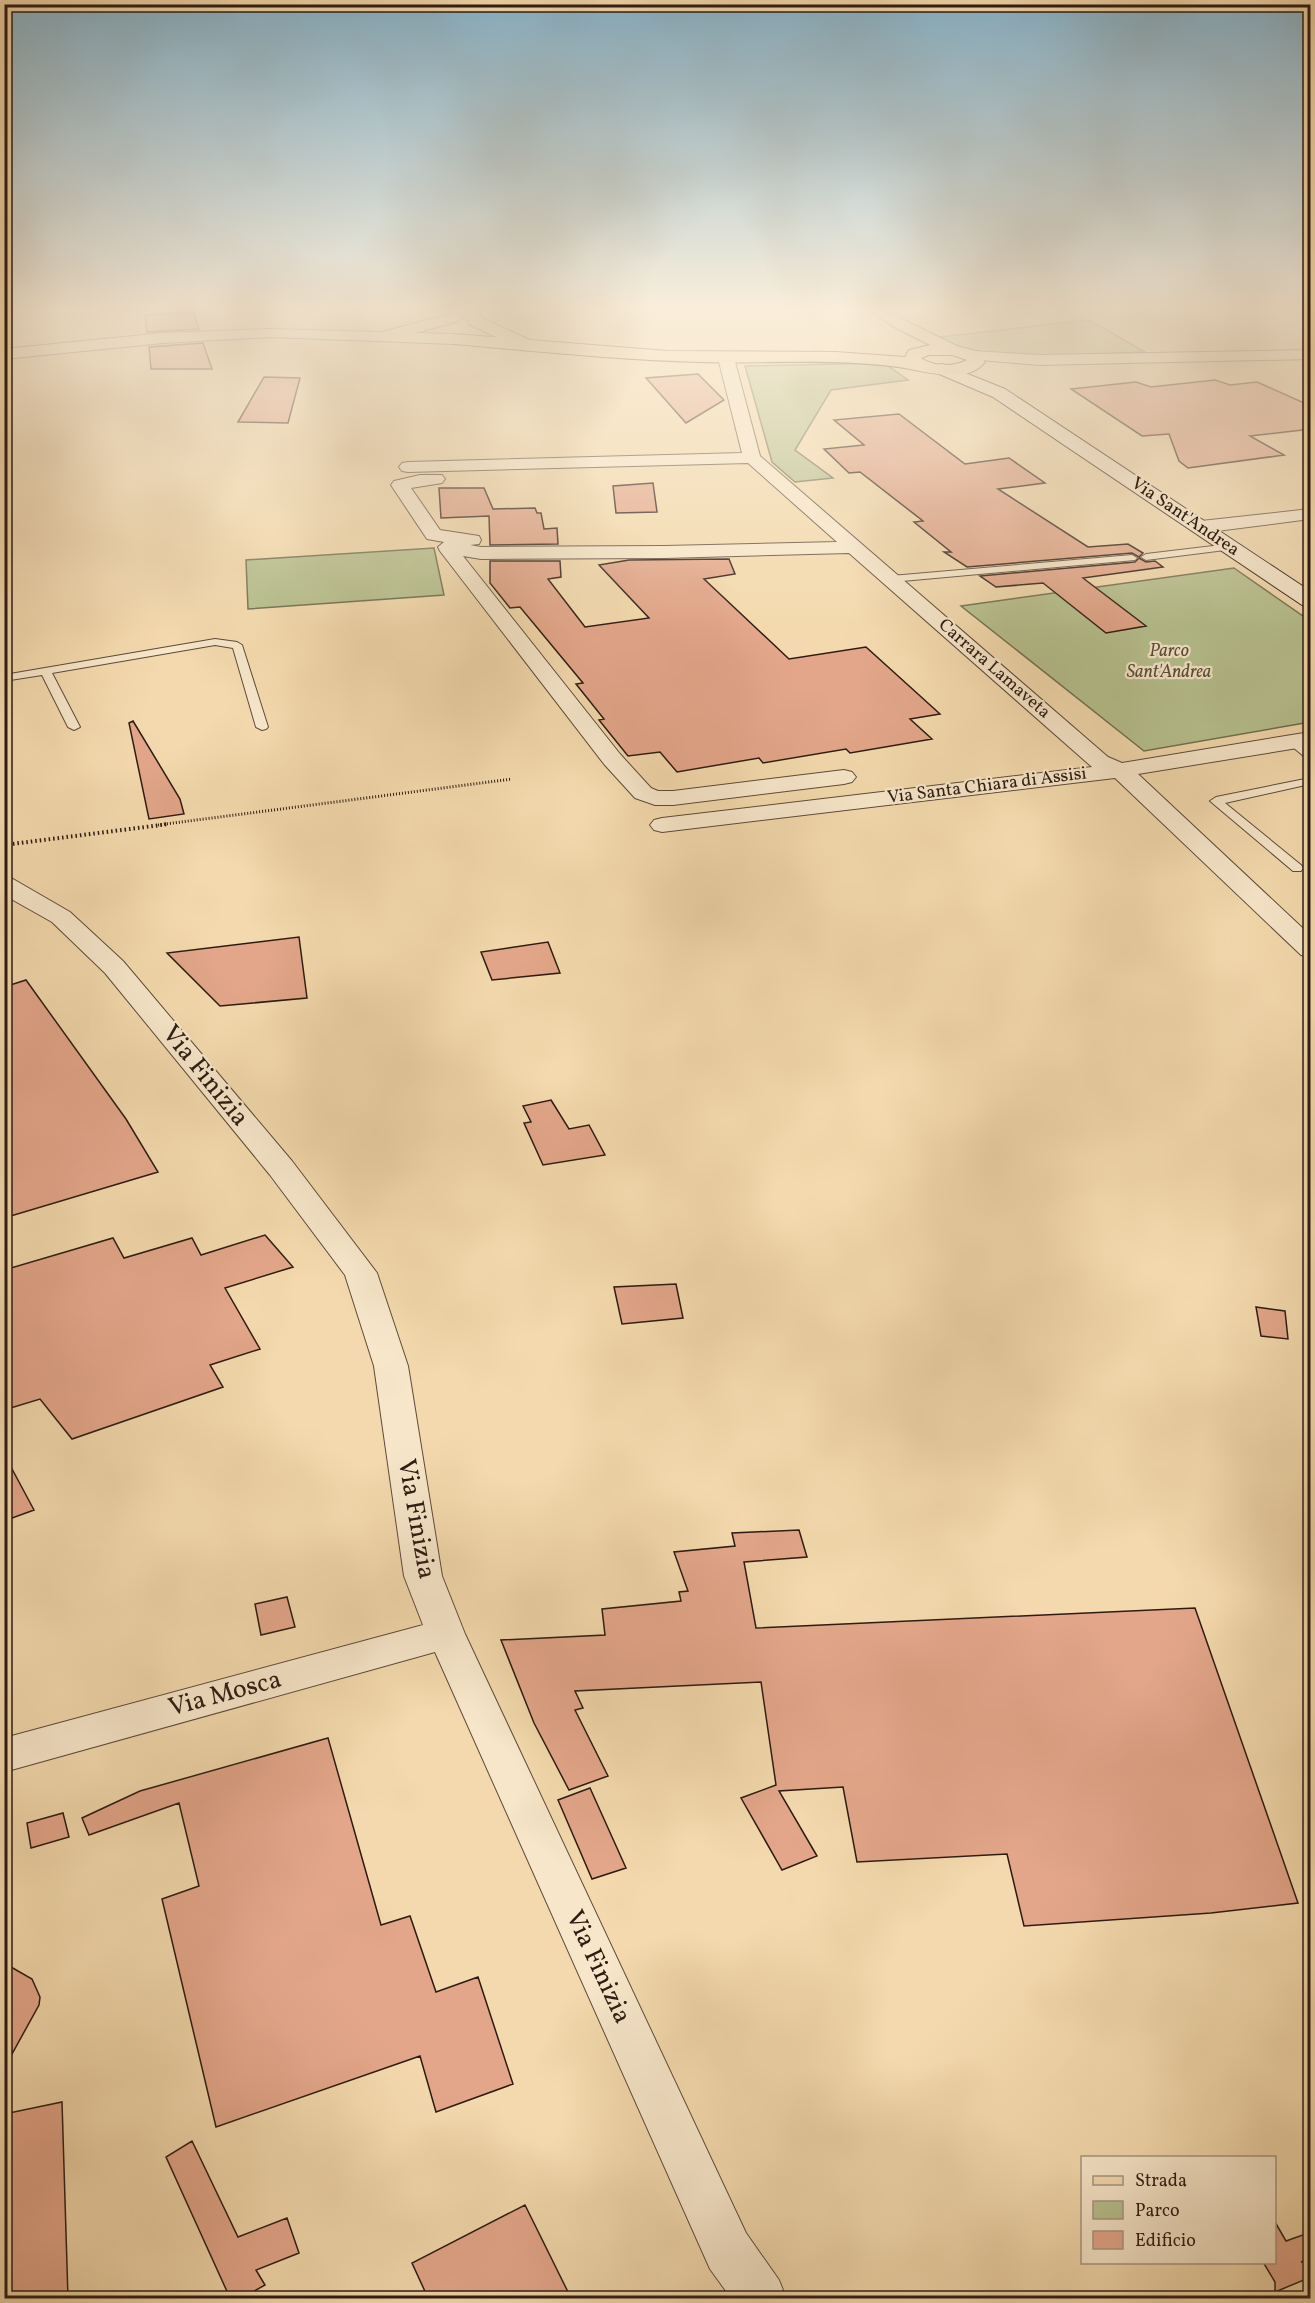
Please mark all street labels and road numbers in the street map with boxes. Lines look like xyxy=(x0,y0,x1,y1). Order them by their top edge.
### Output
street label: Via Sant'Andrea xyxy=(1126,471,1244,563)
street label: Carrara Lamaveta xyxy=(932,613,1056,725)
street label: Via Santa Chiara di Assisi xyxy=(886,761,1088,811)
street label: Via Finizia xyxy=(153,1018,257,1134)
street label: Via Finizia xyxy=(388,1456,444,1582)
street label: Via Mosca xyxy=(164,1662,286,1726)
street label: Via Finizia xyxy=(556,1904,640,2030)

